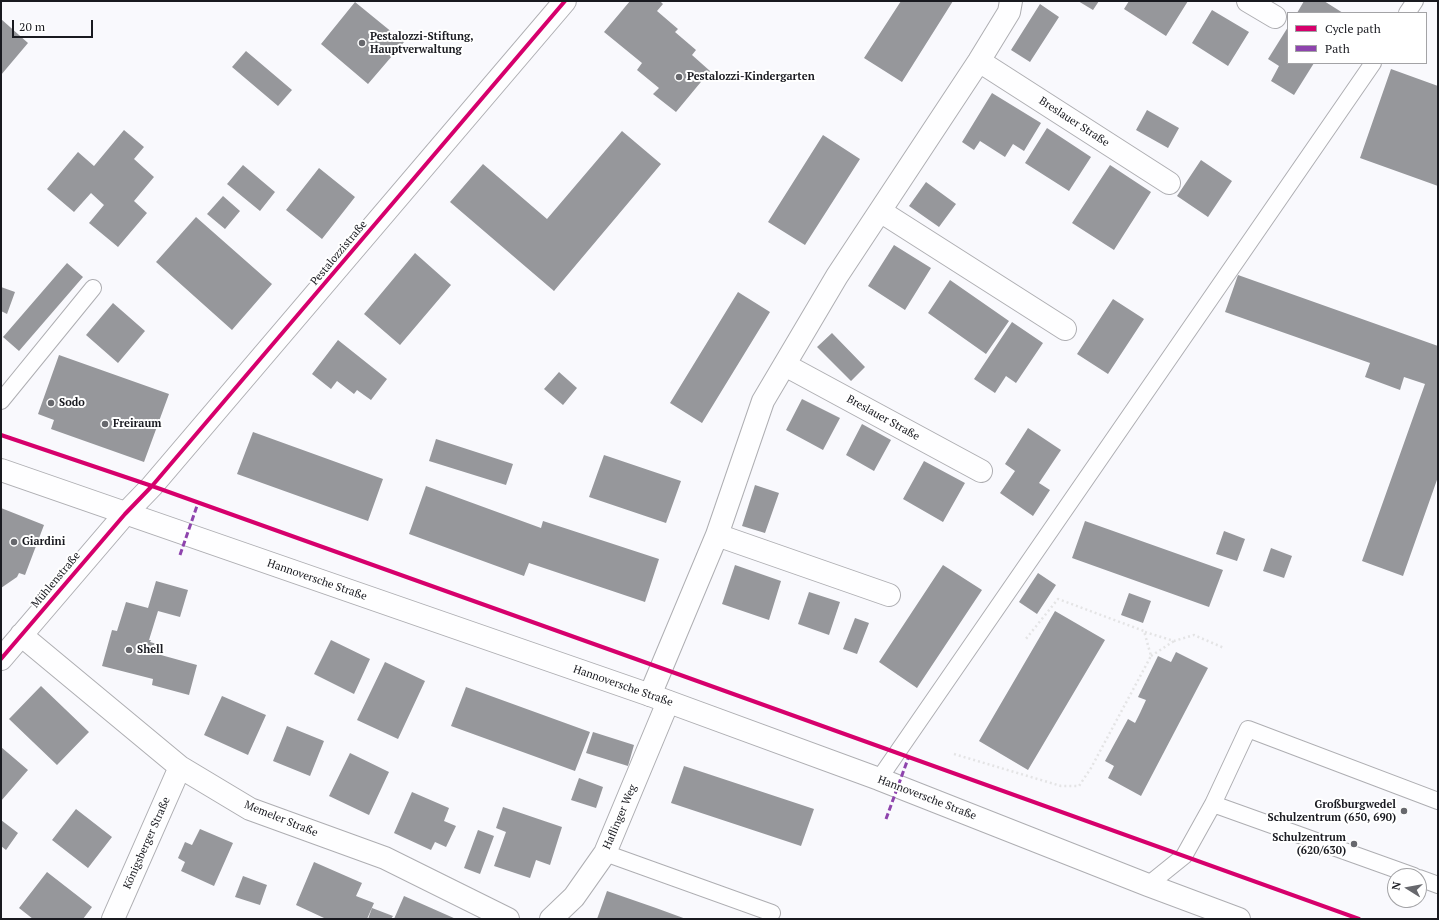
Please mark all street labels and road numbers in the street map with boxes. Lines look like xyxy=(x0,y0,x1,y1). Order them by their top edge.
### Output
street label: Breslauer Straße xyxy=(1036,94,1112,150)
street label: Pestalozzistraße xyxy=(308,218,370,288)
street label: Breslauer Straße xyxy=(844,393,922,443)
street label: Mühlenstraße xyxy=(29,549,83,611)
street label: Hannoversche Straße xyxy=(265,557,369,603)
street label: Hannoversche Straße xyxy=(571,663,675,709)
street label: Hannoversche Straße xyxy=(876,773,978,823)
street label: Haflinger Weg xyxy=(600,783,640,851)
street label: Königsberger Straße xyxy=(121,795,173,891)
street label: Memeler Straße xyxy=(242,798,320,840)

